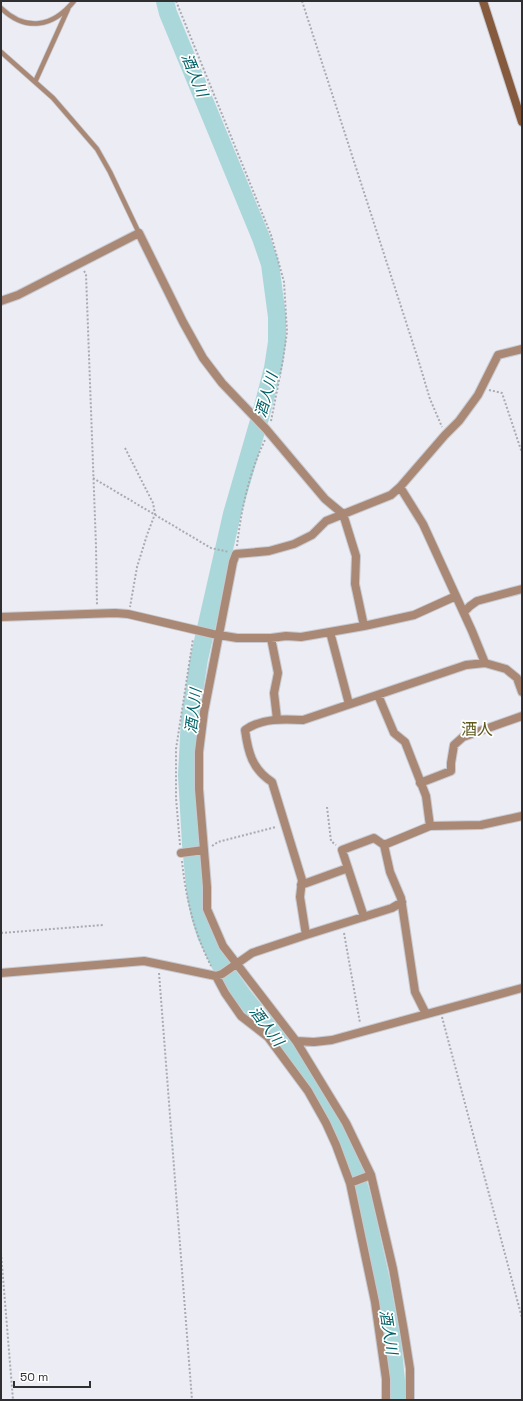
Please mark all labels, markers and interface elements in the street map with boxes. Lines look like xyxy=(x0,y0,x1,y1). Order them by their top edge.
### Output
water label: 酒人川 xyxy=(178,51,213,101)
water label: 酒人川 xyxy=(251,369,282,419)
water label: 酒人川 xyxy=(181,686,205,734)
district label: 酒人 xyxy=(461,719,493,740)
water label: 酒人川 xyxy=(246,1002,289,1051)
water label: 酒人川 xyxy=(376,1308,402,1358)
scale bar xyxy=(14,1363,90,1389)
text: 50 m xyxy=(20,1369,48,1385)

